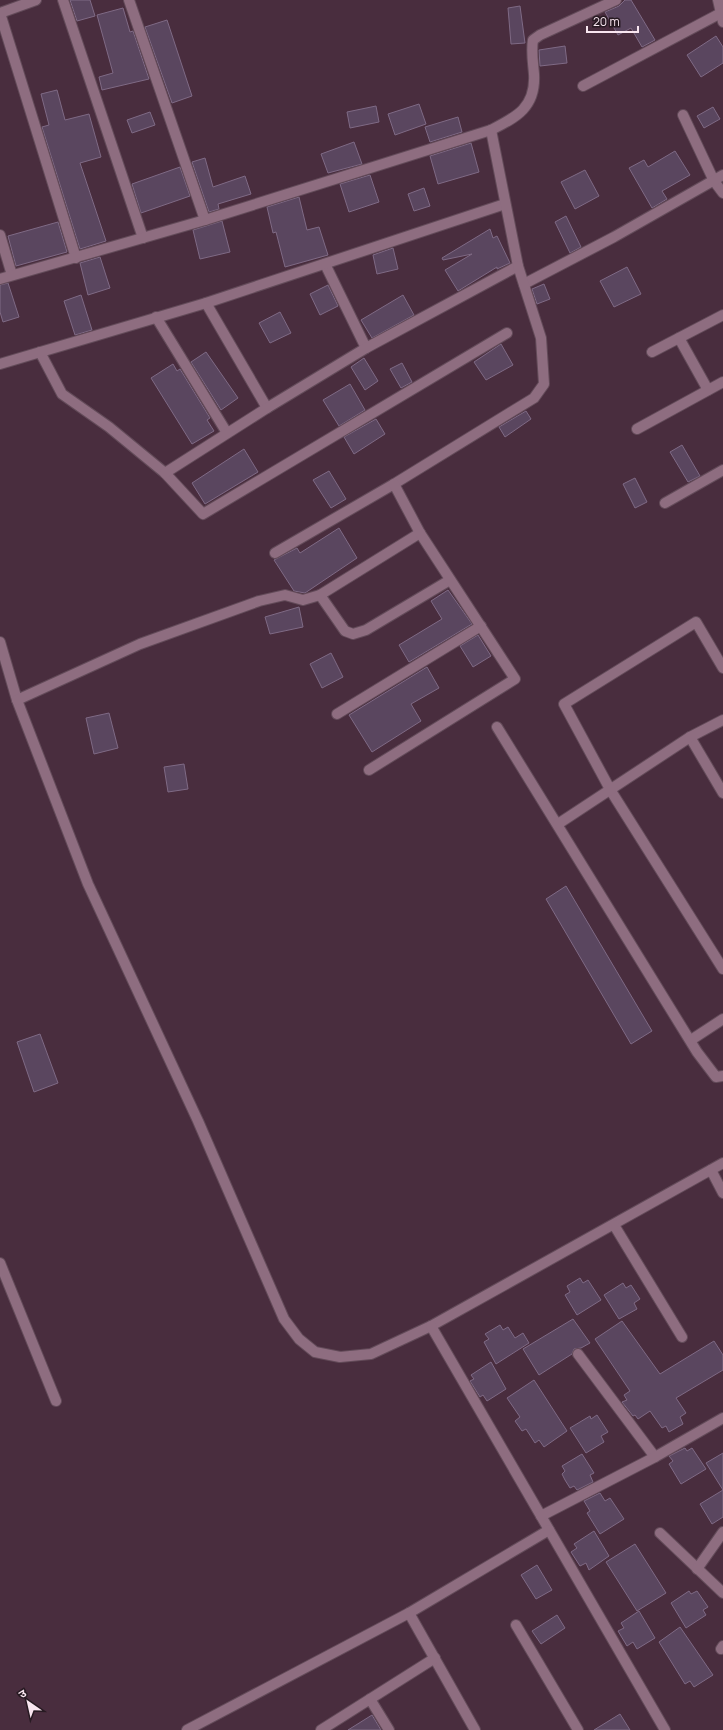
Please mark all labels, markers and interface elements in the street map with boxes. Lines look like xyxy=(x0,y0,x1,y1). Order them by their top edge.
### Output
scale bar xyxy=(587,8,638,34)
text: 20 m xyxy=(593,13,620,30)
north arrow xyxy=(8,1682,48,1722)
text: उ xyxy=(15,1685,29,1701)

